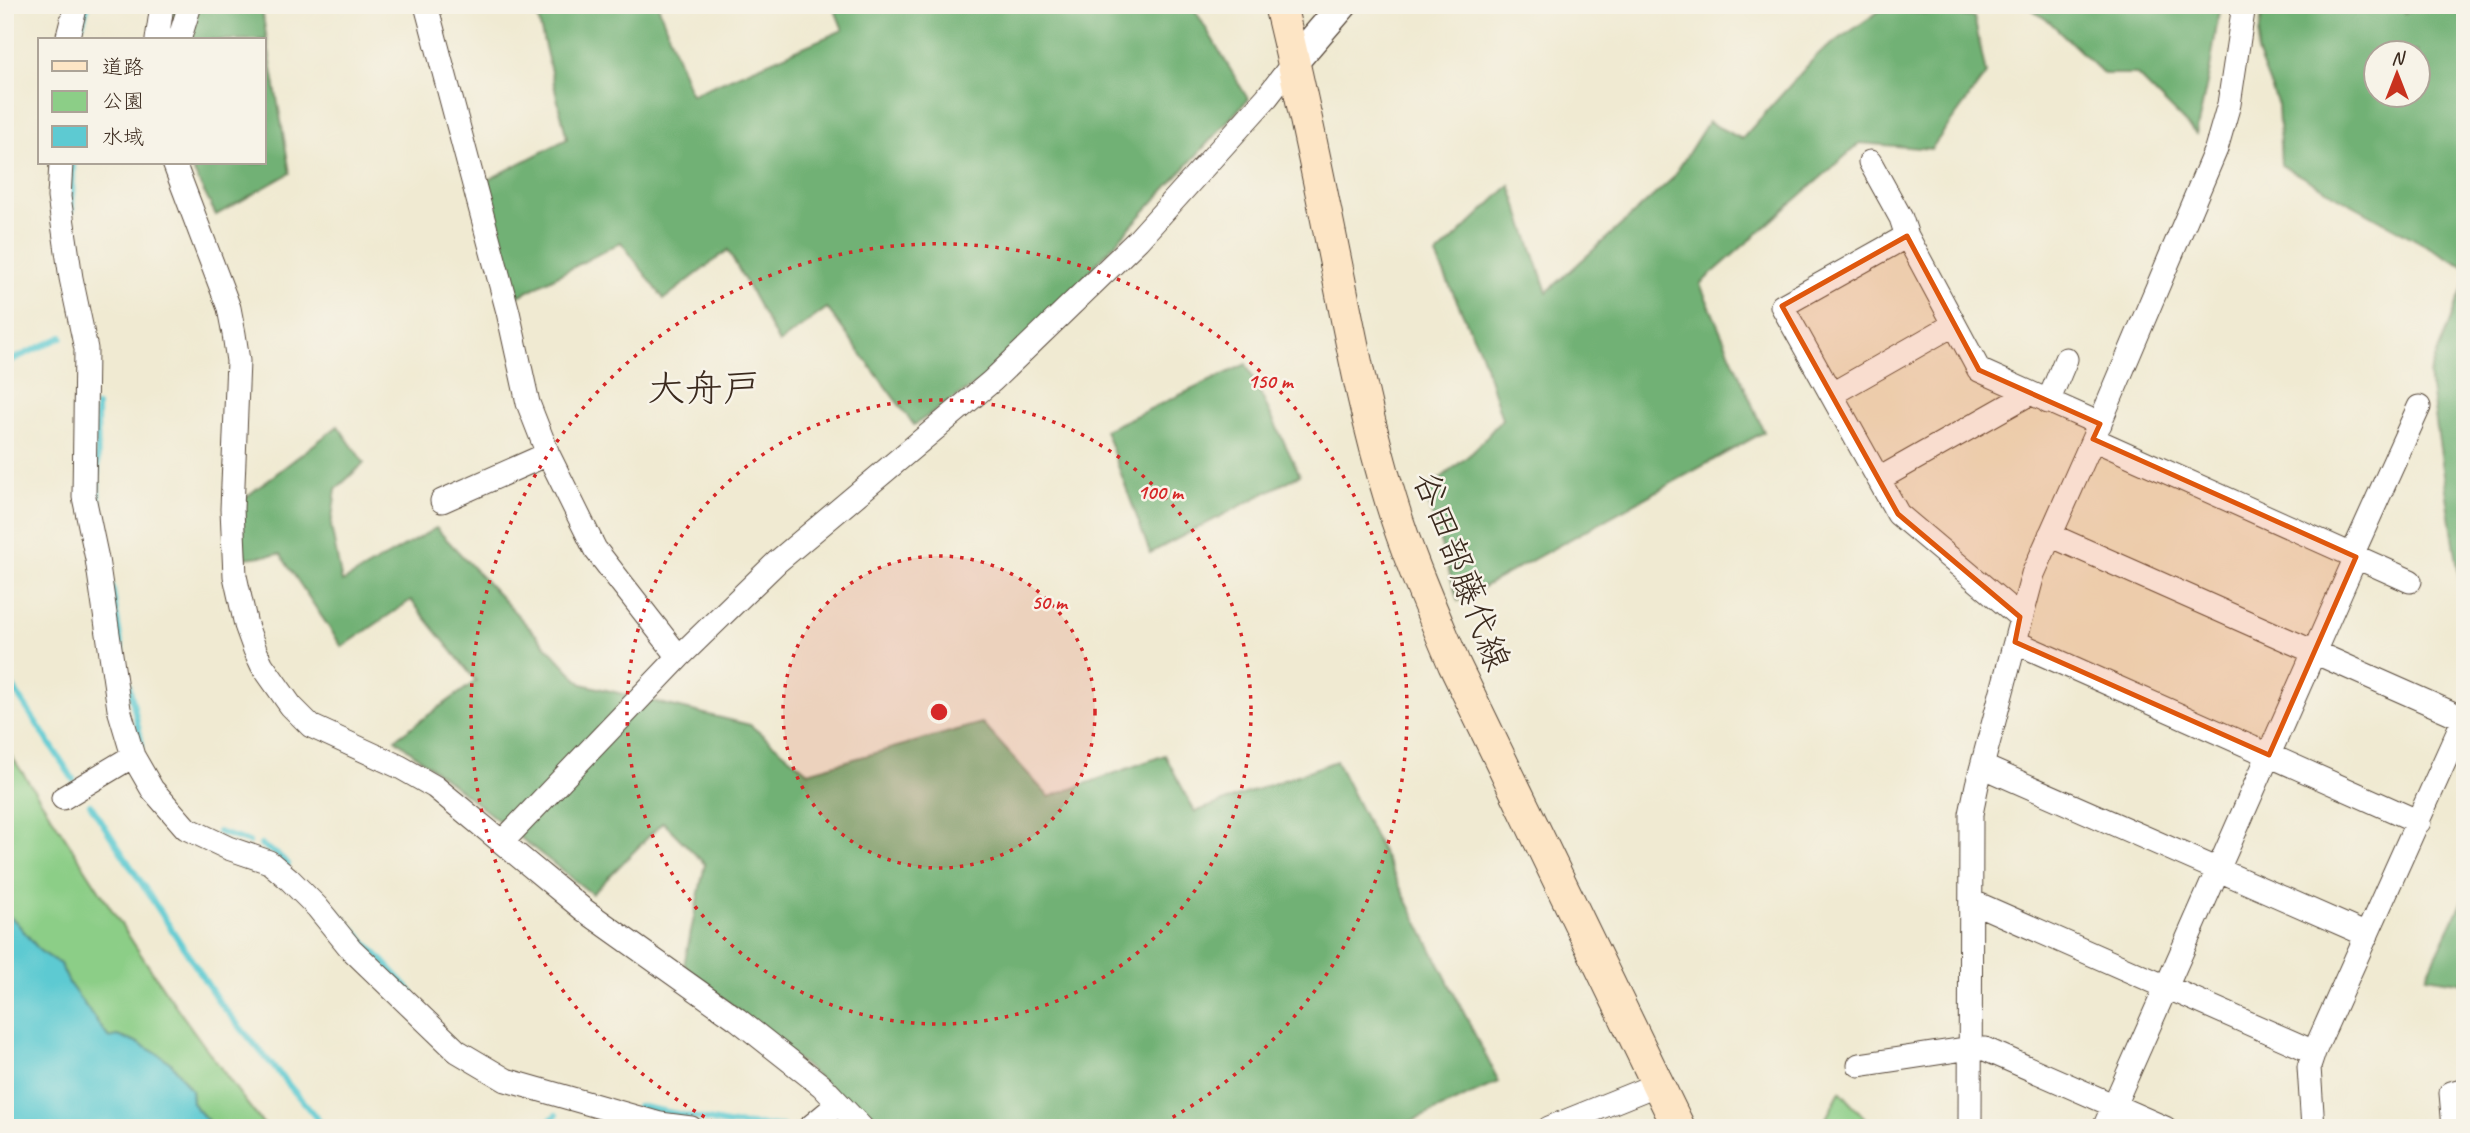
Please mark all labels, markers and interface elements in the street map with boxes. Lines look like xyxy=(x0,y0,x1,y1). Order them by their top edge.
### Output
legend xyxy=(38,38,266,164)
north arrow xyxy=(2362,38,2432,108)
text: N xyxy=(2391,46,2406,70)
text: 道路 xyxy=(102,54,144,80)
text: 公園 xyxy=(102,88,144,114)
text: 水域 xyxy=(102,124,144,150)
district label: 大舟戸 xyxy=(647,365,761,412)
text: 150 m xyxy=(1247,368,1295,394)
street label: 谷田部藤代線 xyxy=(1403,465,1521,677)
text: 100 m xyxy=(1137,479,1185,505)
text: 50 m xyxy=(1031,589,1069,615)
centre of rings xyxy=(927,700,951,724)

